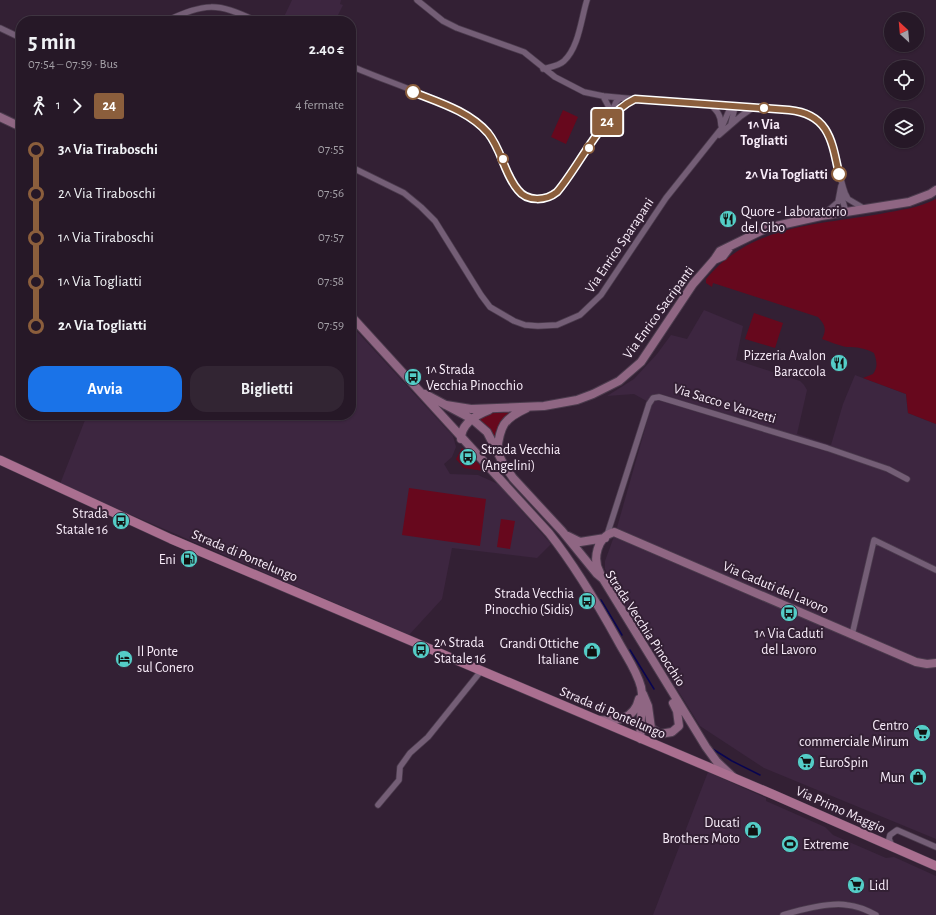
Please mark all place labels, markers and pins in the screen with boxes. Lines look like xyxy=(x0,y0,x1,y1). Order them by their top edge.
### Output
unlabelled marker xyxy=(405,84,421,100)
marker: 1^ Via Togliatti xyxy=(758,102,770,114)
place label: 1^ Via Togliatti xyxy=(740,118,788,148)
unlabelled marker xyxy=(583,142,595,154)
unlabelled marker xyxy=(497,153,509,165)
marker: 2^ Via Togliatti xyxy=(831,166,847,182)
place label: 2^ Via Togliatti xyxy=(745,168,828,182)
place label: Quore - Laboratorio del Cibo xyxy=(741,205,847,235)
restaurant icon: Quore - Laboratorio del Cibo xyxy=(718,209,738,229)
place label: Pizzeria Avalon Baraccola xyxy=(743,349,827,379)
restaurant icon: Pizzeria Avalon Baraccola xyxy=(829,353,849,373)
place label: 1^ Strada Vecchia Pinocchio xyxy=(426,363,523,393)
bus stop icon: 1^ Strada Vecchia Pinocchio xyxy=(403,367,423,387)
place label: Strada Vecchia (Angelini) xyxy=(481,443,561,473)
bus stop icon: Strada Vecchia (Angelini) xyxy=(458,447,478,467)
place label: Strada Statale 16 xyxy=(56,507,109,537)
bus stop icon: Strada Statale 16 xyxy=(111,511,131,531)
fuel station icon: Eni xyxy=(179,549,199,569)
place label: Eni xyxy=(159,553,176,567)
place label: Strada Vecchia Pinocchio (Sidis) xyxy=(484,587,575,617)
bus stop icon: Strada Vecchia Pinocchio (Sidis) xyxy=(577,591,597,611)
bus stop icon: 1^ Via Caduti del Lavoro xyxy=(779,603,799,623)
place label: 1^ Via Caduti del Lavoro xyxy=(754,627,824,657)
place label: 2^ Strada Statale 16 xyxy=(434,636,486,666)
place label: Grandi Ottiche Italiane xyxy=(500,637,579,667)
bus stop icon: 2^ Strada Statale 16 xyxy=(411,640,431,660)
shop icon: Grandi Ottiche Italiane xyxy=(582,641,602,661)
place label: Il Ponte sul Conero xyxy=(137,645,194,675)
hotel icon: Il Ponte sul Conero xyxy=(114,649,134,669)
place label: Centro commerciale Mirum xyxy=(799,719,909,749)
supermarket icon: Centro commerciale Mirum xyxy=(912,723,932,743)
supermarket icon: EuroSpin xyxy=(796,752,816,772)
place label: EuroSpin xyxy=(819,756,868,770)
shop icon: Mun xyxy=(908,767,928,787)
place label: Mun xyxy=(880,771,905,785)
place label: Ducati Brothers Moto xyxy=(662,816,740,846)
shop icon: Ducati Brothers Moto xyxy=(743,820,763,840)
sports icon: Extreme xyxy=(780,834,800,854)
place label: Extreme xyxy=(803,838,849,852)
supermarket icon: Lidl xyxy=(846,875,866,895)
place label: Lidl xyxy=(869,879,889,893)

